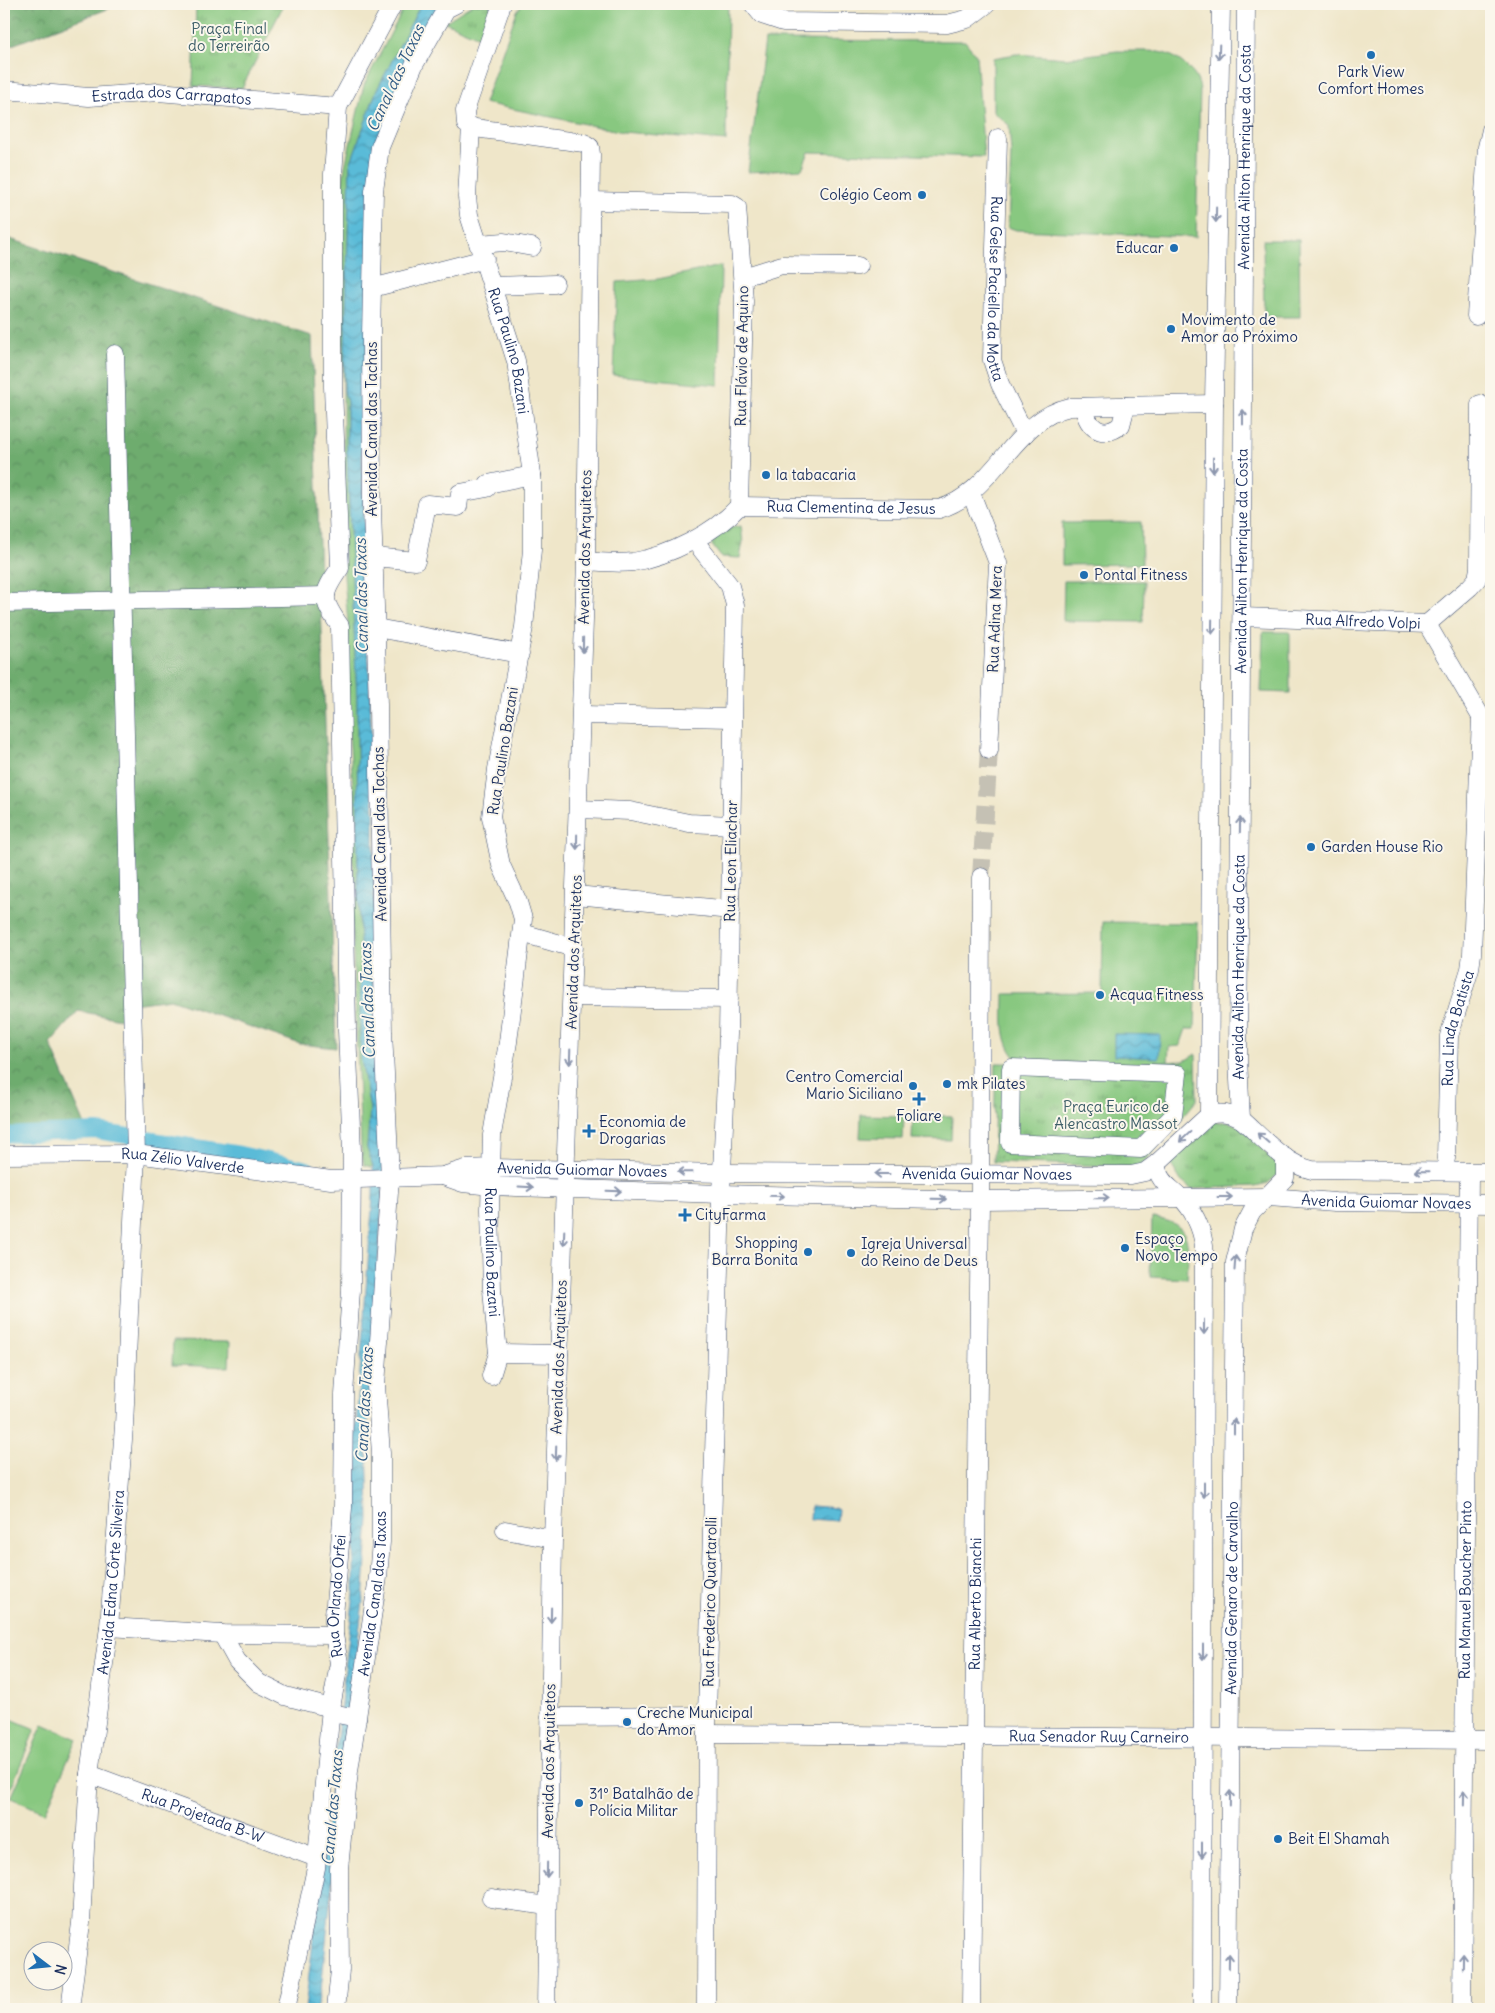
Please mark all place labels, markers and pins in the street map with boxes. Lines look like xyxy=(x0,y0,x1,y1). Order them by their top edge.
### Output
marker: Park View Comfort Homes xyxy=(1365,49,1377,61)
place label: Park View Comfort Homes xyxy=(1318,62,1424,98)
place label: Colégio Ceom xyxy=(820,185,912,204)
marker: Colégio Ceom xyxy=(916,189,928,201)
place label: Educar xyxy=(1116,238,1164,257)
marker: Educar xyxy=(1168,242,1180,254)
place label: Movimento de Amor ao Próximo xyxy=(1181,310,1298,346)
marker: Movimento de Amor ao Próximo xyxy=(1165,323,1177,335)
place label: la tabacaria xyxy=(776,465,856,484)
marker: la tabacaria xyxy=(760,469,772,481)
place label: Pontal Fitness xyxy=(1094,565,1188,584)
marker: Pontal Fitness xyxy=(1078,569,1090,581)
place label: Garden House Rio xyxy=(1321,837,1443,856)
marker: Garden House Rio xyxy=(1305,841,1317,853)
place label: Acqua Fitness xyxy=(1110,985,1204,1004)
marker: Acqua Fitness xyxy=(1094,989,1106,1001)
place label: Centro Comercial Mario Siciliano xyxy=(786,1067,903,1103)
place label: mk Pilates xyxy=(957,1074,1026,1093)
marker: mk Pilates xyxy=(941,1078,953,1090)
marker: Centro Comercial Mario Siciliano xyxy=(907,1080,919,1092)
marker: Foliare xyxy=(913,1093,925,1105)
place label: Foliare xyxy=(896,1106,942,1125)
place label: Economia de Drogarias xyxy=(599,1112,686,1148)
marker: Economia de Drogarias xyxy=(583,1125,595,1137)
place label: CityFarma xyxy=(695,1205,766,1224)
marker: CityFarma xyxy=(679,1209,691,1221)
place label: Espaço Novo Tempo xyxy=(1135,1229,1218,1265)
place label: Shopping Barra Bonita xyxy=(711,1233,798,1269)
place label: Igreja Universal do Reino de Deus xyxy=(861,1234,978,1270)
marker: Espaço Novo Tempo xyxy=(1119,1242,1131,1254)
marker: Shopping Barra Bonita xyxy=(802,1246,814,1258)
marker: Igreja Universal do Reino de Deus xyxy=(845,1247,857,1259)
place label: Creche Municipal do Amor xyxy=(637,1703,753,1739)
marker: Creche Municipal do Amor xyxy=(621,1716,633,1728)
place label: 31º Batalhão de Polícia Militar xyxy=(589,1784,694,1820)
marker: 31º Batalhão de Polícia Militar xyxy=(573,1797,585,1809)
place label: Beit El Shamah xyxy=(1288,1829,1390,1848)
marker: Beit El Shamah xyxy=(1272,1833,1284,1845)

